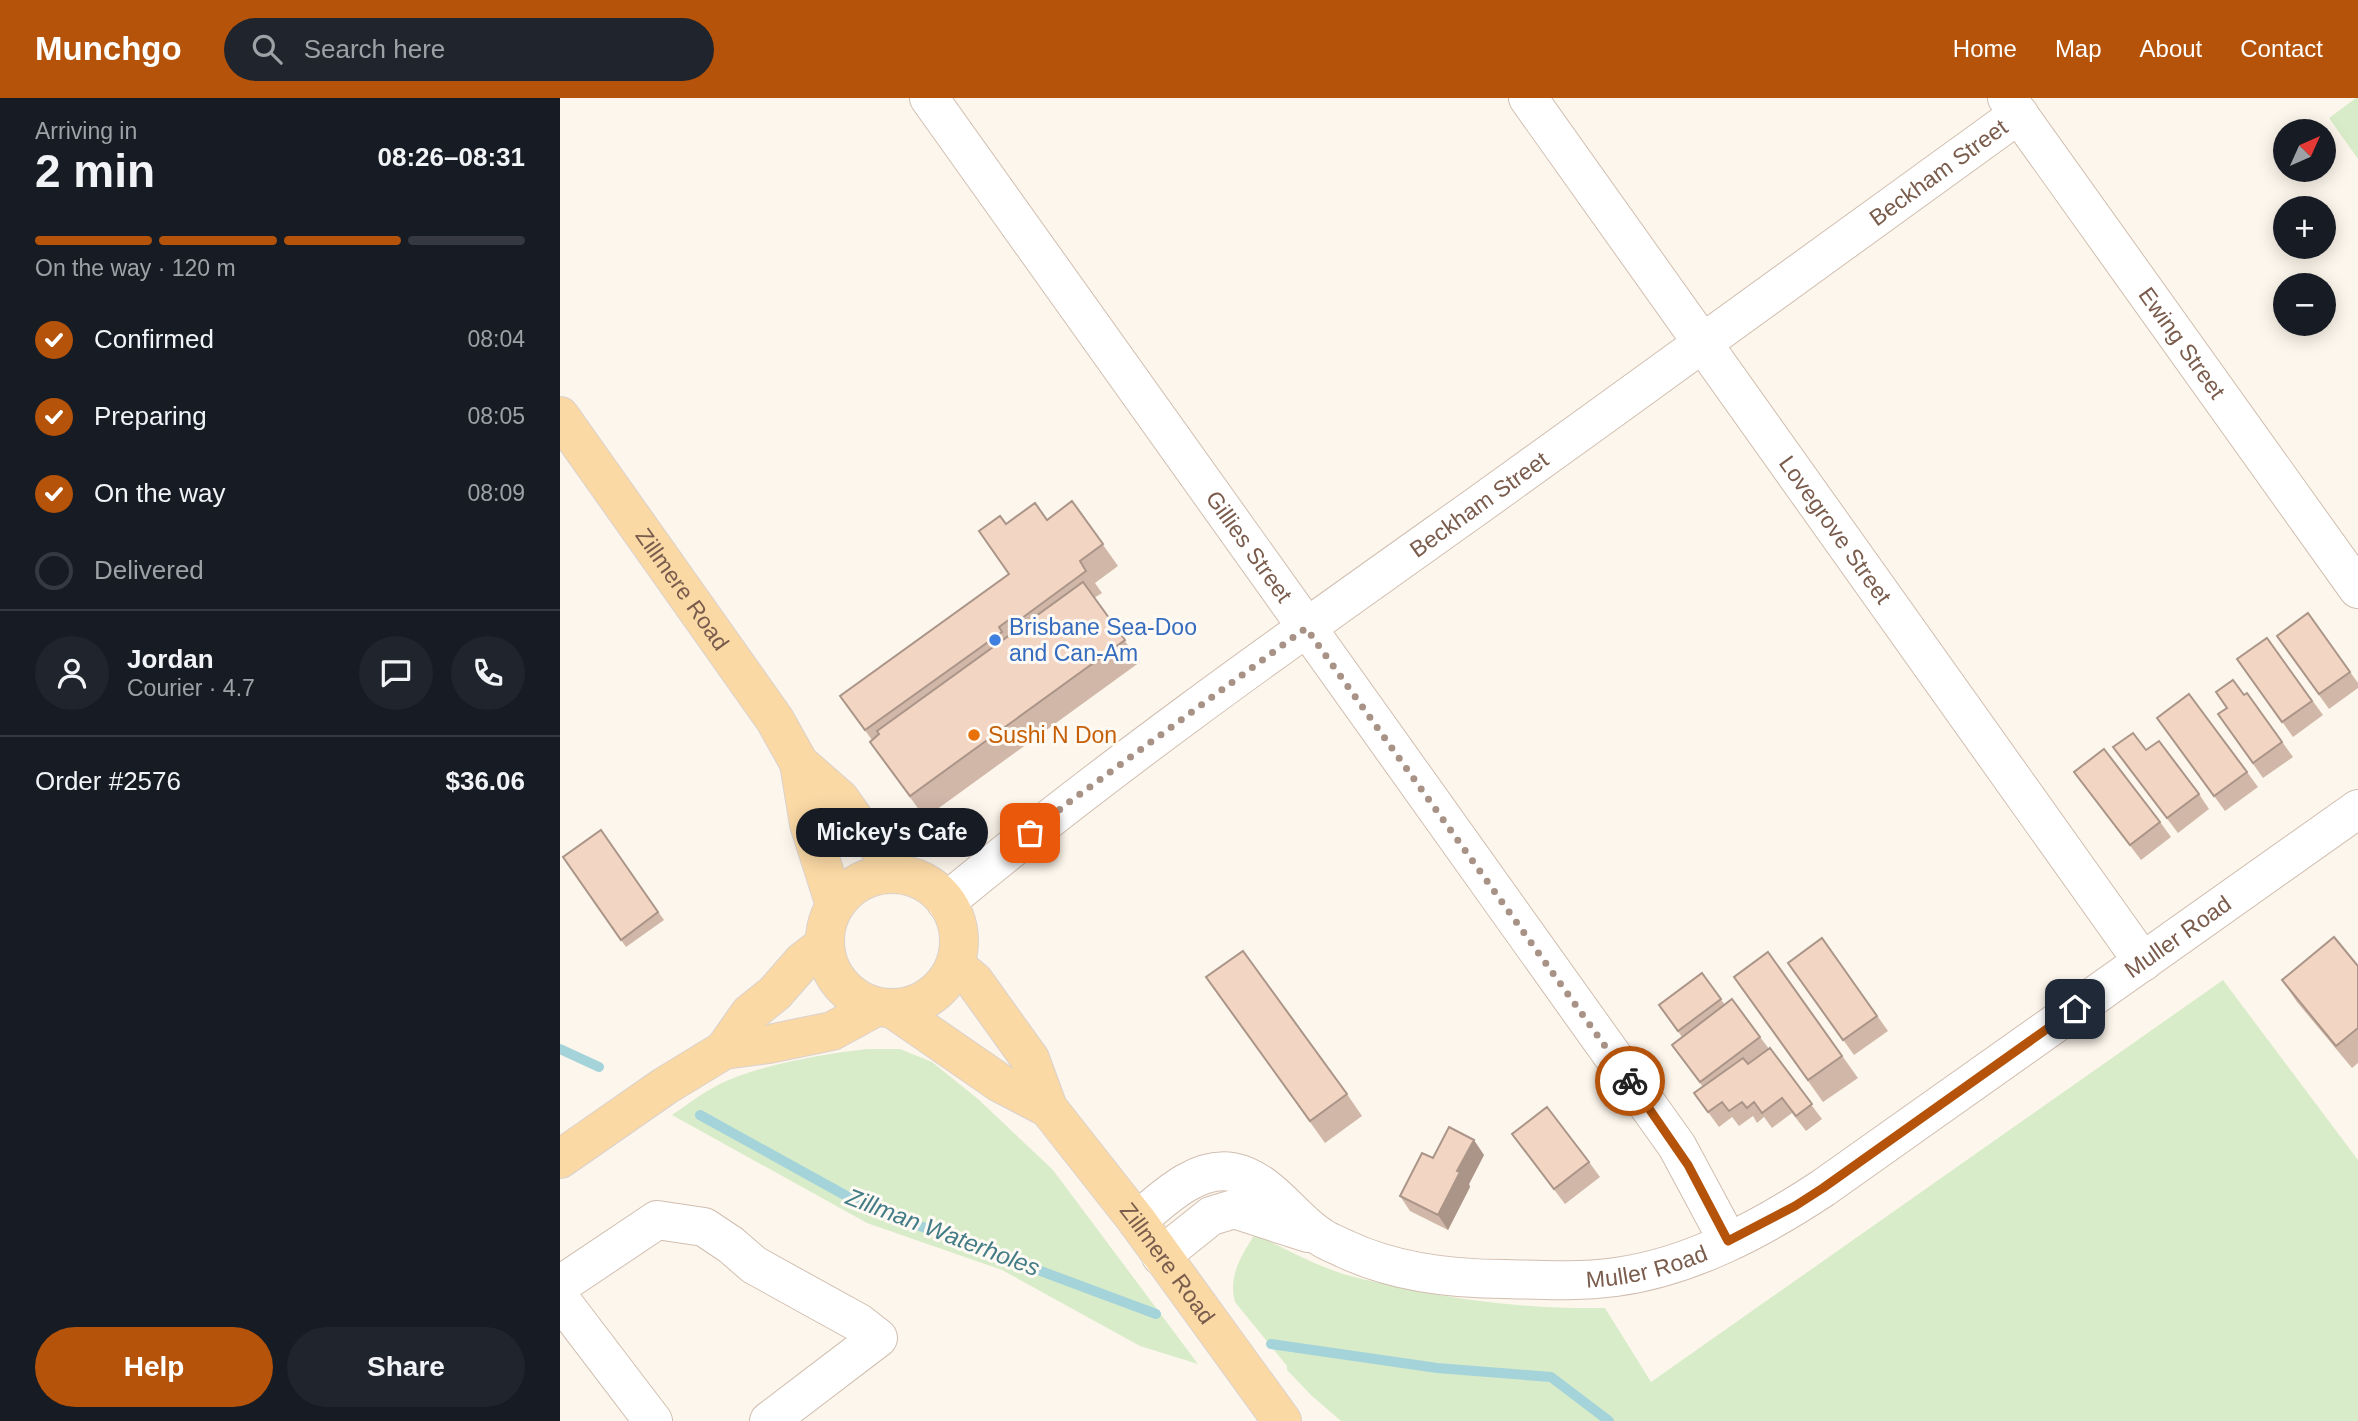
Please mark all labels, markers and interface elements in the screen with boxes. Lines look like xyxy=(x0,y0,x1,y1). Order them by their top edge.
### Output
search box xyxy=(224,18,714,81)
text: Munchgo xyxy=(35,30,182,67)
icon: search xyxy=(248,30,286,68)
text: Search here xyxy=(304,34,445,64)
text: Home xyxy=(1953,35,2017,62)
text: Map xyxy=(2055,35,2102,62)
text: About xyxy=(2140,35,2202,62)
text: Contact xyxy=(2240,35,2323,62)
street label: Beckham Street xyxy=(1864,113,2013,231)
text: Arriving in xyxy=(35,118,137,144)
north arrow xyxy=(2273,119,2336,182)
map controls xyxy=(2273,119,2336,336)
text: 08:26–08:31 xyxy=(378,142,525,172)
text: 2 min xyxy=(35,145,155,197)
button: + xyxy=(2273,196,2336,259)
text: On the way · 120 m xyxy=(35,255,236,281)
button: − xyxy=(2273,273,2336,336)
street label: Ewing Street xyxy=(2134,282,2231,404)
icon: check xyxy=(35,321,73,359)
text: Confirmed xyxy=(94,324,214,354)
text: 08:04 xyxy=(467,326,525,352)
icon: check xyxy=(35,398,73,436)
text: Preparing xyxy=(94,401,207,431)
text: 08:05 xyxy=(467,403,525,429)
street label: Beckham Street xyxy=(1405,446,1554,563)
street label: Lovegrove Street xyxy=(1774,451,1897,609)
icon: check xyxy=(35,475,73,513)
text: On the way xyxy=(94,478,226,508)
text: 08:09 xyxy=(467,480,525,506)
street label: Gillies Street xyxy=(1201,486,1298,608)
street label: Zillmere Road xyxy=(630,523,734,655)
text: Delivered xyxy=(94,555,204,585)
place label: Brisbane Sea-Doo and Can-Am xyxy=(1009,614,1197,666)
marker: Brisbane Sea-Doo and Can-Am xyxy=(987,632,1003,648)
button: person xyxy=(35,636,109,710)
button: chat xyxy=(359,636,433,710)
button: phone xyxy=(451,636,525,710)
text: Jordan xyxy=(127,644,214,674)
text: Courier · 4.7 xyxy=(127,675,255,701)
place label: Sushi N Don xyxy=(988,722,1117,748)
marker: Sushi N Don xyxy=(966,727,982,743)
text: Order #2576 xyxy=(35,766,181,796)
text: $36.06 xyxy=(445,766,525,796)
pin xyxy=(1000,803,1060,863)
callout: Mickey's Cafe xyxy=(795,808,988,858)
icon: bag xyxy=(1011,814,1049,852)
text: Mickey's Cafe xyxy=(816,819,968,845)
street label: Muller Road xyxy=(2120,890,2236,983)
pin xyxy=(2045,979,2105,1039)
icon: home xyxy=(2056,990,2094,1028)
courier xyxy=(1595,1046,1665,1116)
icon: bike xyxy=(1611,1062,1649,1100)
water label: Zillman Waterholes xyxy=(842,1182,1044,1281)
street label: Zillmere Road xyxy=(1115,1198,1220,1329)
street label: Muller Road xyxy=(1585,1240,1711,1293)
button: Help xyxy=(35,1327,273,1407)
button: Share xyxy=(287,1327,525,1407)

